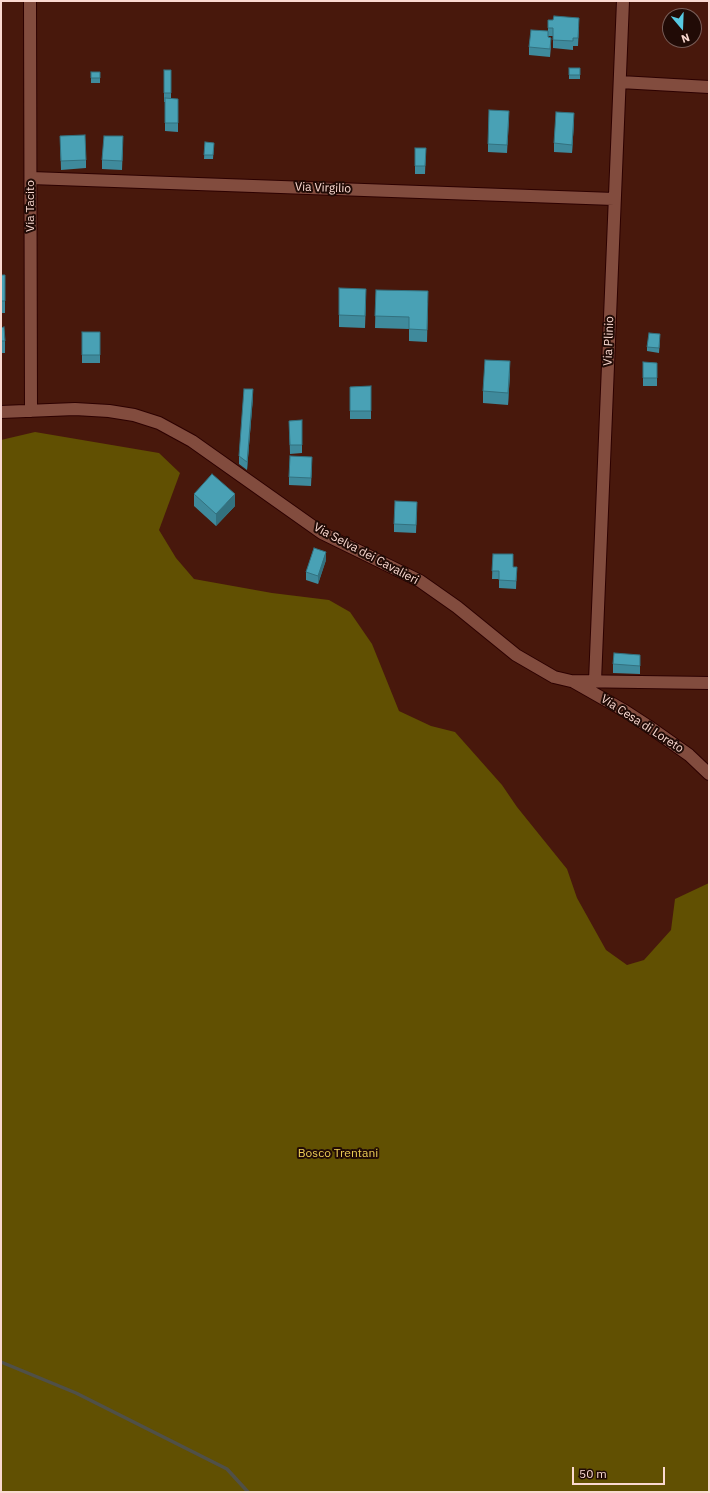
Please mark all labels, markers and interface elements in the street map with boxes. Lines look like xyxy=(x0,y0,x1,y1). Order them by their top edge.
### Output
north arrow xyxy=(662,8,702,48)
text: N xyxy=(680,30,692,46)
street label: Via Tacito xyxy=(24,180,38,232)
street label: Via Virgilio xyxy=(295,180,351,196)
street label: Via Plinio xyxy=(601,316,617,366)
street label: Via Selva dei Cavalieri xyxy=(311,520,421,588)
street label: Via Cesa di Loreto xyxy=(598,692,686,756)
park label: Bosco Trentani xyxy=(298,1147,378,1161)
scale bar xyxy=(574,1459,667,1485)
text: 50 m xyxy=(579,1466,607,1481)

